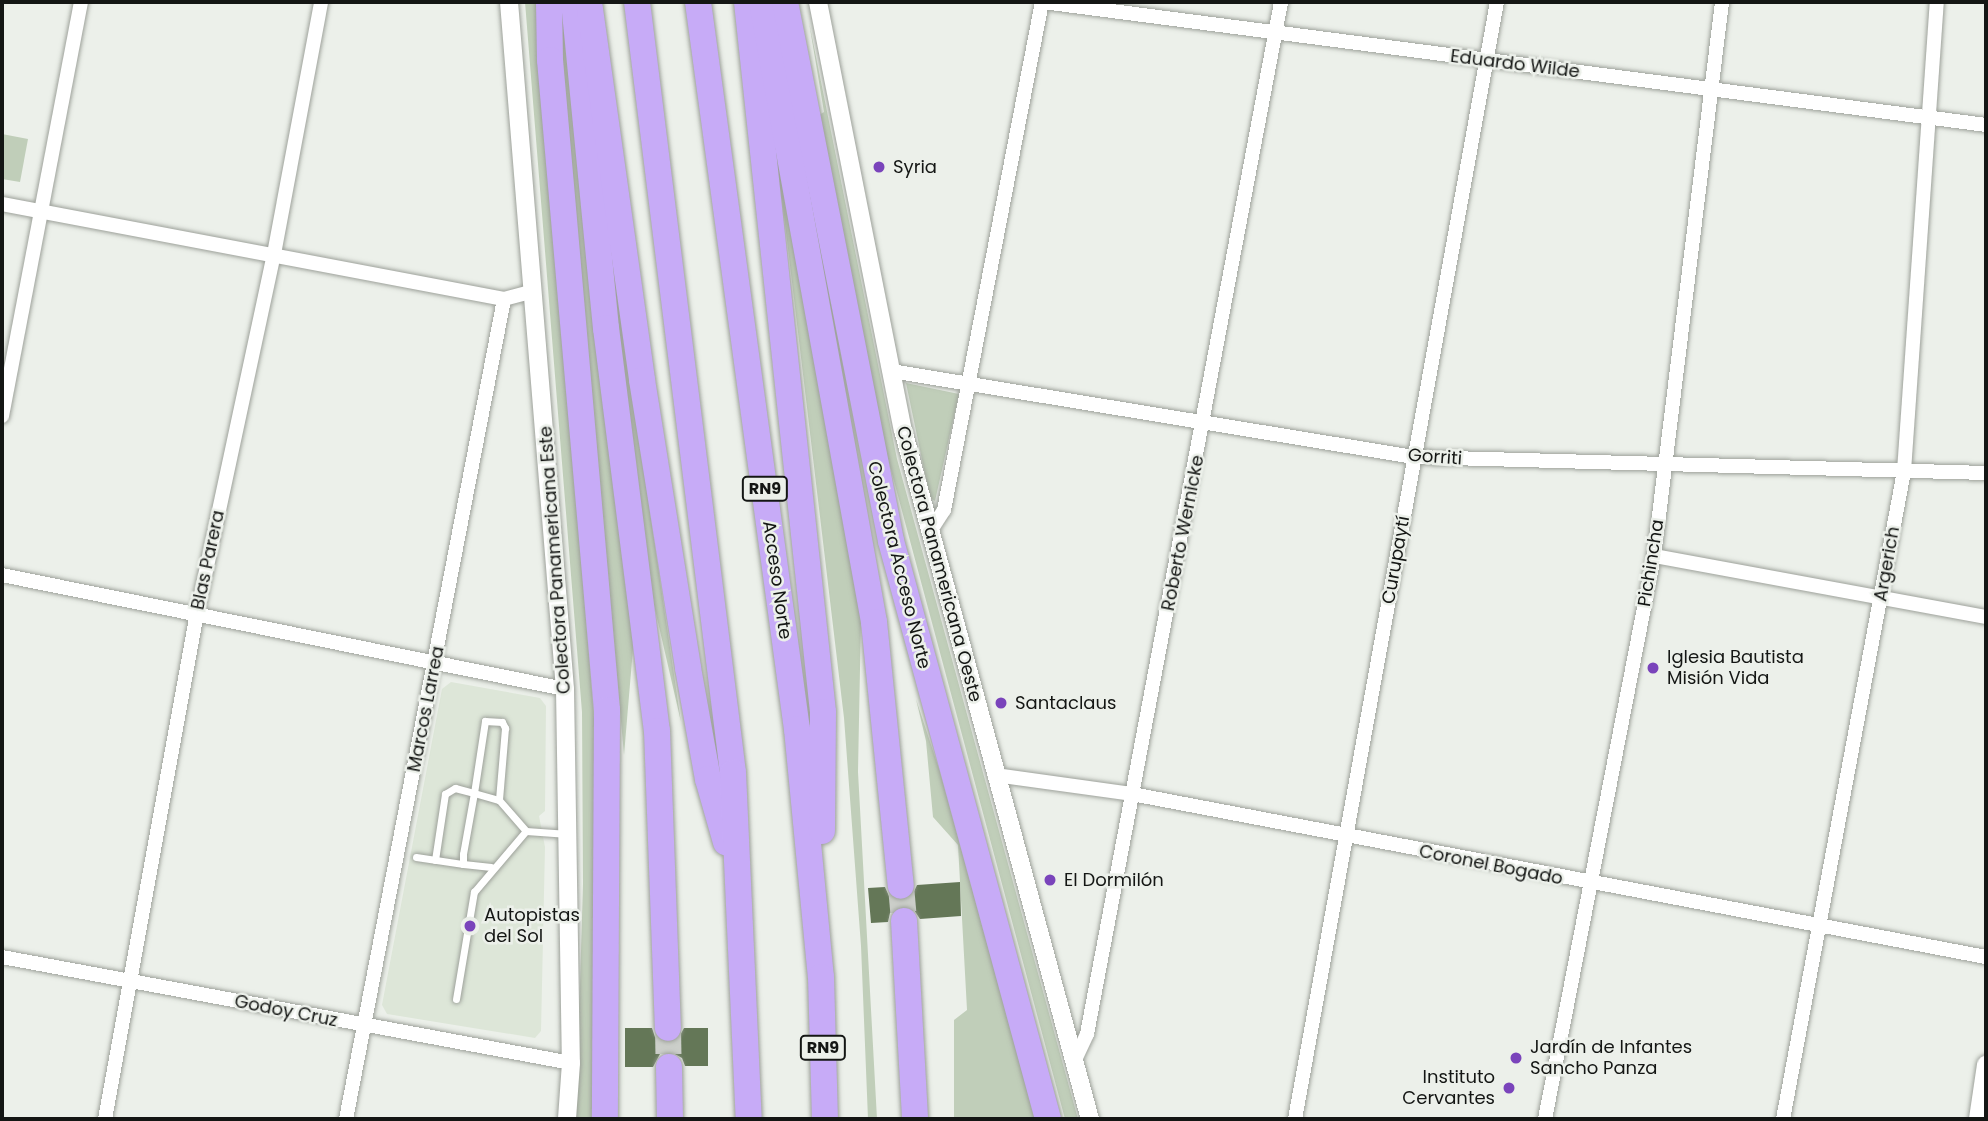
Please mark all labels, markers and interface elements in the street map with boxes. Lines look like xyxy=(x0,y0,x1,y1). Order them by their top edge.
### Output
street label: Eduardo Wilde xyxy=(1449,45,1581,83)
place label: Syria xyxy=(893,156,937,178)
marker: Syria xyxy=(871,159,887,175)
street label: Colectora Panamericana Oeste xyxy=(892,424,986,704)
street label: Colectora Panamericana Este xyxy=(535,425,575,695)
street label: Gorriti xyxy=(1407,444,1463,470)
street label: Roberto Wernicke xyxy=(1157,453,1209,613)
street label: Colectora Acceso Norte xyxy=(863,459,935,671)
road number: RN9 xyxy=(740,476,790,502)
street label: Blas Parera xyxy=(187,508,229,612)
street label: Curupaytí xyxy=(1378,514,1414,606)
street label: Pichincha xyxy=(1633,518,1669,608)
street label: Acceso Norte xyxy=(758,519,796,641)
street label: Argerich xyxy=(1870,525,1904,603)
street label: Marcos Larrea xyxy=(403,644,449,774)
place label: Iglesia Bautista Misión Vida xyxy=(1667,647,1804,690)
marker: Iglesia Bautista Misión Vida xyxy=(1645,660,1661,676)
place label: Santaclaus xyxy=(1015,692,1116,714)
marker: Santaclaus xyxy=(993,695,1009,711)
street label: Coronel Bogado xyxy=(1417,840,1565,890)
place label: El Dormilón xyxy=(1064,869,1164,891)
marker: El Dormilón xyxy=(1042,872,1058,888)
place label: Autopistas del Sol xyxy=(484,905,580,948)
marker: Autopistas del Sol xyxy=(462,918,478,934)
street label: Godoy Cruz xyxy=(233,990,339,1032)
road number: RN9 xyxy=(798,1036,848,1060)
place label: Jardín de Infantes Sancho Panza xyxy=(1530,1037,1692,1080)
marker: Jardín de Infantes Sancho Panza xyxy=(1508,1050,1524,1066)
place label: Instituto Cervantes xyxy=(1402,1067,1495,1110)
marker: Instituto Cervantes xyxy=(1501,1080,1517,1096)

